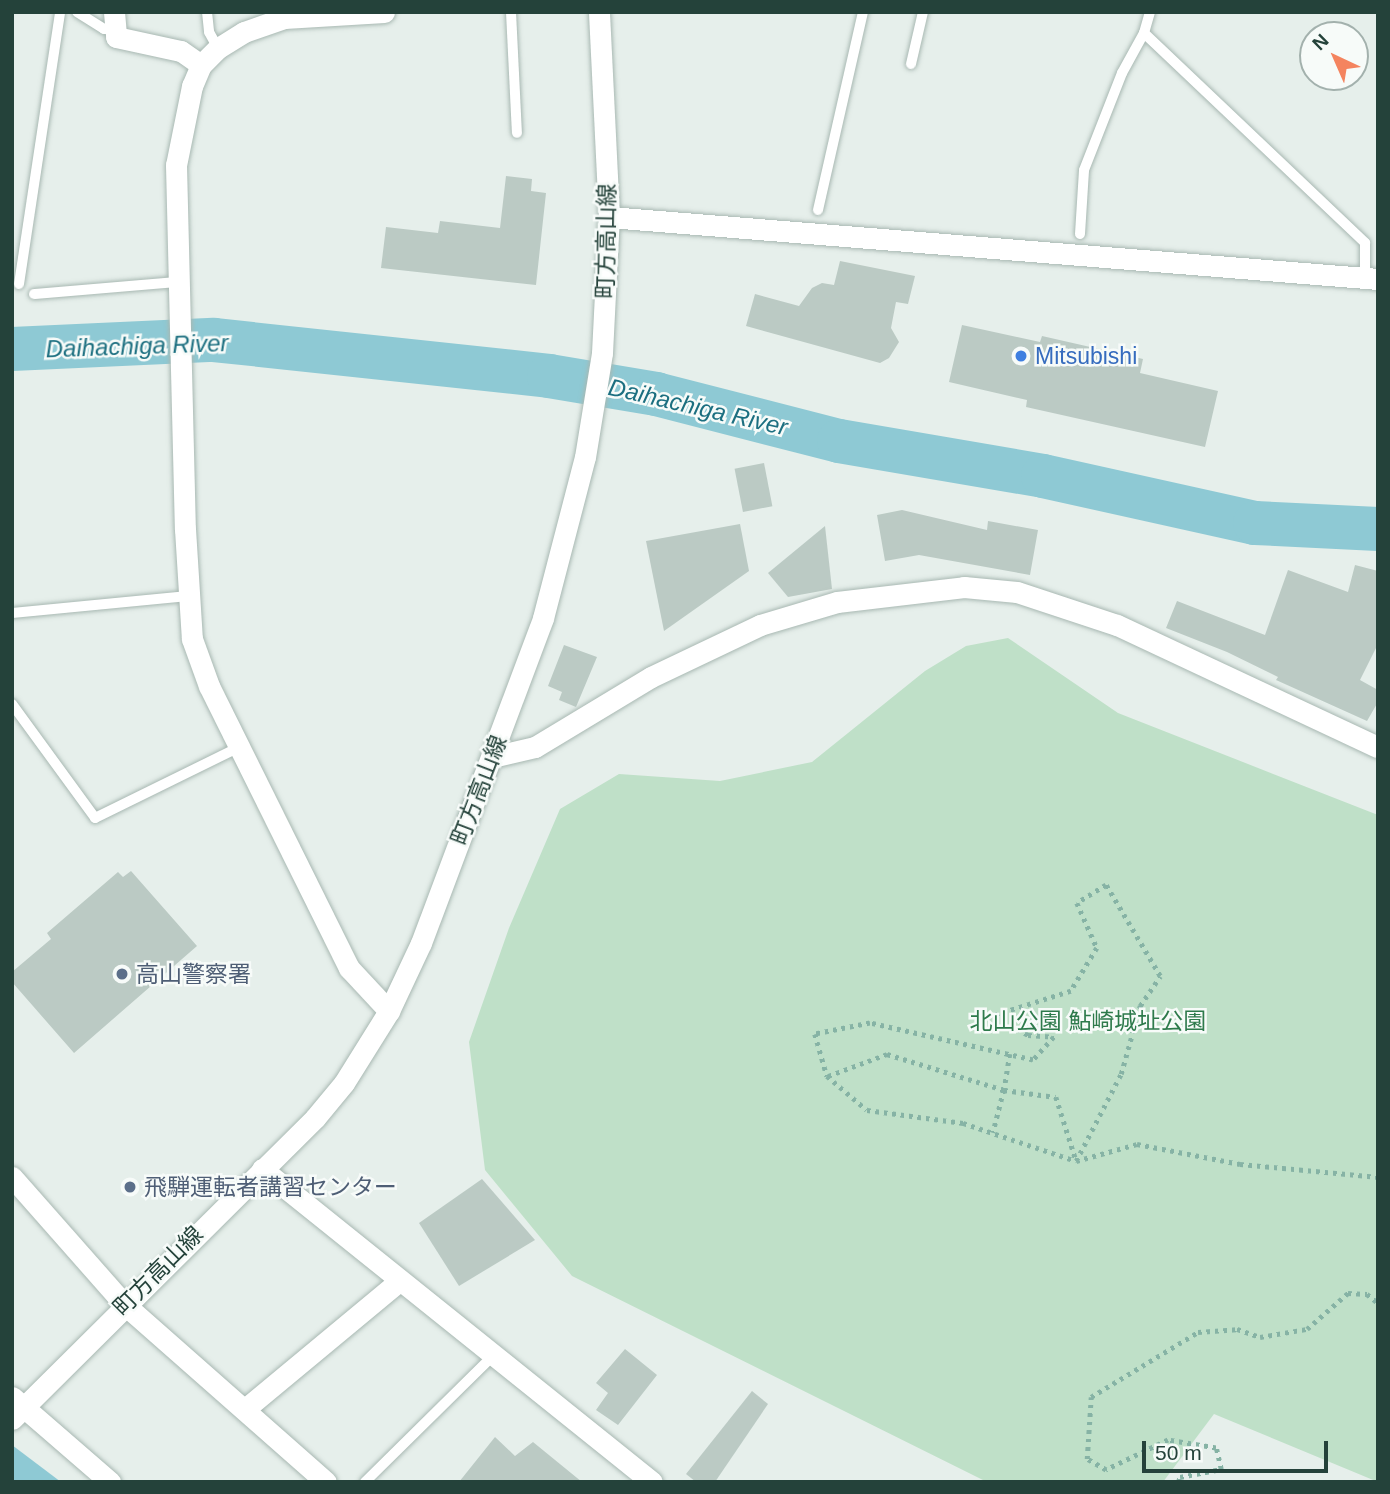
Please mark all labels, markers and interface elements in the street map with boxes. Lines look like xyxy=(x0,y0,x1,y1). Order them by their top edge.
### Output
north arrow xyxy=(1299,21,1369,91)
text: N xyxy=(1308,30,1333,54)
street label: 町方高山線 xyxy=(591,183,621,299)
water label: Daihachiga River xyxy=(45,328,229,364)
place label: Mitsubishi xyxy=(1035,342,1137,370)
marker: Mitsubishi xyxy=(1013,348,1029,364)
water label: Daihachiga River xyxy=(606,372,790,442)
street label: 町方高山線 xyxy=(446,731,512,849)
place label: 高山警察署 xyxy=(136,960,251,988)
marker: 高山警察署 xyxy=(114,966,130,982)
park label: 北山公園 鮎崎城址公園 xyxy=(970,1007,1206,1035)
place label: 飛騨運転者講習センター xyxy=(144,1173,397,1201)
marker: 飛騨運転者講習センター xyxy=(122,1179,138,1195)
street label: 町方高山線 xyxy=(108,1221,208,1321)
scale bar xyxy=(1145,1428,1330,1472)
text: 50 m xyxy=(1155,1441,1202,1464)

